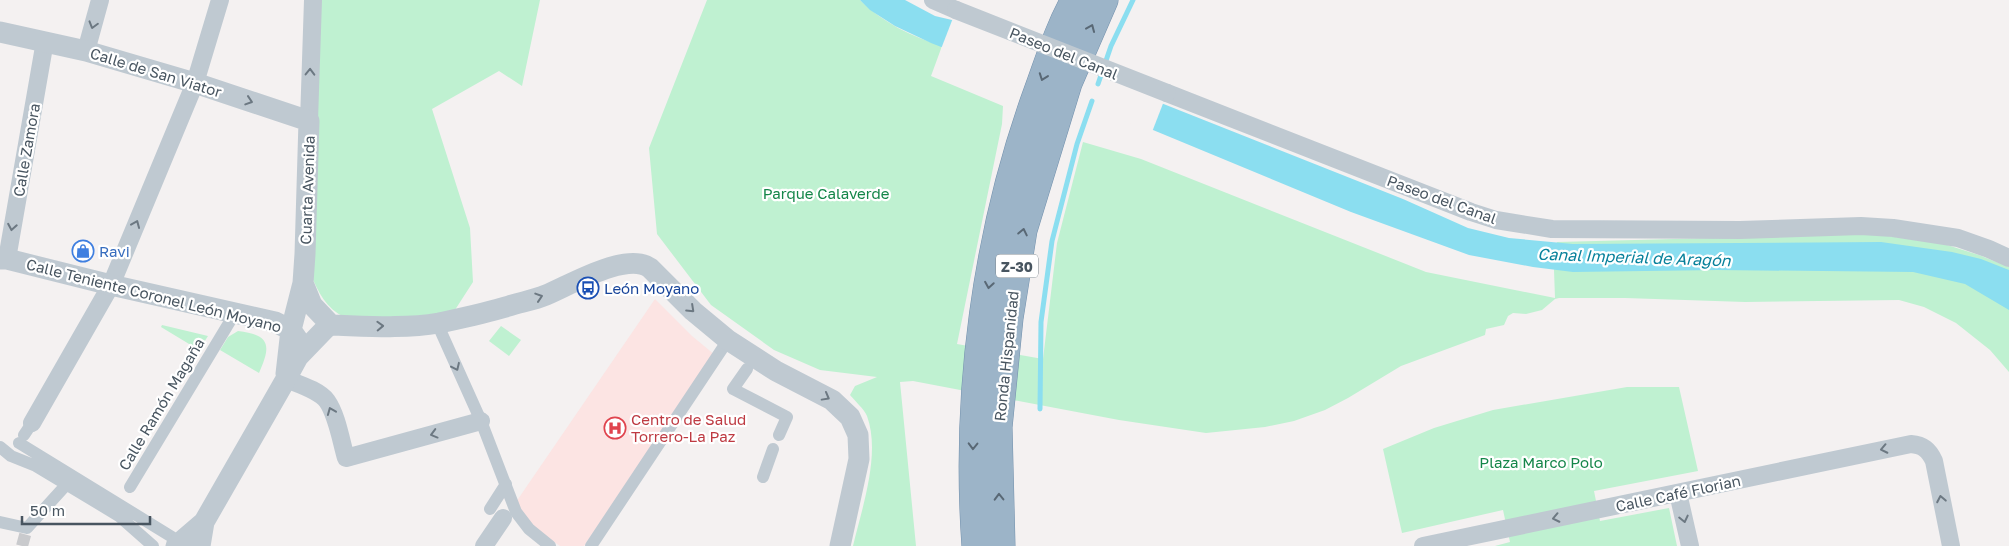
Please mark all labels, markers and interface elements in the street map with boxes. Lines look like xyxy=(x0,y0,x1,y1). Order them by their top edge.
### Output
one-way arrow xyxy=(88,21,99,30)
street label: Paseo del Canal xyxy=(1007,23,1121,83)
one-way arrow xyxy=(1084,24,1095,33)
street label: Calle de San Viator xyxy=(88,43,224,101)
one-way arrow xyxy=(305,68,315,76)
one-way arrow xyxy=(1039,72,1049,81)
one-way arrow xyxy=(244,95,253,105)
street label: Calle Zamora xyxy=(9,102,43,198)
street label: Cuarta Avenida xyxy=(296,135,318,245)
street label: Paseo del Canal xyxy=(1385,171,1499,227)
park label: Parque Calaverde xyxy=(763,184,890,202)
one-way arrow xyxy=(130,220,140,229)
one-way arrow xyxy=(8,223,18,232)
one-way arrow xyxy=(1017,227,1028,236)
shop icon: Ravi xyxy=(71,239,95,263)
place label: Ravi xyxy=(99,242,130,260)
water label: Canal Imperial de Aragón xyxy=(1537,244,1732,270)
street label: Calle Teniente Coronel León Moyano xyxy=(25,255,283,335)
road number: Z-30 xyxy=(996,255,1038,278)
bus stop icon: León Moyano xyxy=(576,276,600,300)
place label: León Moyano xyxy=(604,279,699,297)
one-way arrow xyxy=(984,280,994,289)
street label: Ronda Hispanidad xyxy=(990,290,1022,422)
one-way arrow xyxy=(534,293,543,303)
one-way arrow xyxy=(685,303,694,312)
one-way arrow xyxy=(376,321,384,331)
street label: Calle Ramón Magaña xyxy=(114,335,208,473)
one-way arrow xyxy=(450,362,460,371)
one-way arrow xyxy=(821,391,830,401)
one-way arrow xyxy=(327,407,337,416)
place label: Centro de Salud Torrero-La Paz xyxy=(631,410,746,445)
hospital icon: Centro de Salud Torrero-La Paz xyxy=(603,416,627,440)
one-way arrow xyxy=(430,428,439,439)
one-way arrow xyxy=(968,443,978,451)
one-way arrow xyxy=(1880,444,1888,454)
park label: Plaza Marco Polo xyxy=(1479,453,1603,471)
street label: Calle Café Florian xyxy=(1614,471,1742,515)
one-way arrow xyxy=(994,493,1004,501)
scale bar xyxy=(22,494,150,526)
one-way arrow xyxy=(1937,494,1947,503)
text: 50 m xyxy=(30,501,65,519)
one-way arrow xyxy=(1552,513,1561,523)
one-way arrow xyxy=(1679,515,1689,524)

